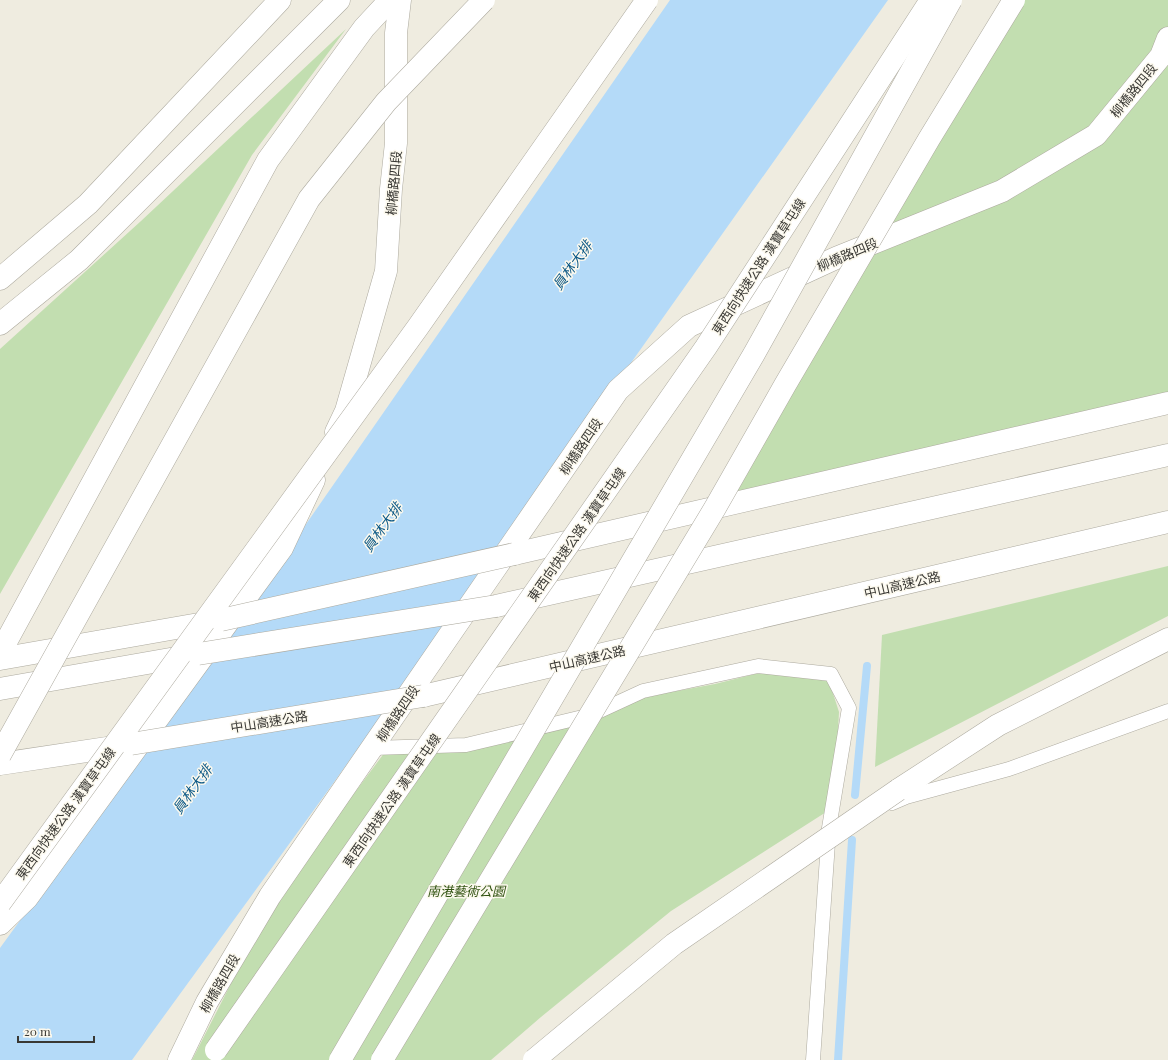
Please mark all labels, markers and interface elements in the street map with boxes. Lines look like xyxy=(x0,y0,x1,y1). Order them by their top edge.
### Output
street label: 柳橋路四段 xyxy=(1106,59,1160,121)
street label: 柳橋路四段 xyxy=(382,150,404,216)
street label: 東西向快速公路 漢寶草屯線 xyxy=(708,195,808,337)
street label: 柳橋路四段 xyxy=(814,233,880,275)
water label: 員林大排 xyxy=(548,235,597,293)
street label: 柳橋路四段 xyxy=(555,414,605,478)
street label: 東西向快速公路 漢寶草屯線 xyxy=(523,464,629,604)
water label: 員林大排 xyxy=(358,497,407,555)
street label: 中山高速公路 xyxy=(862,567,942,601)
street label: 中山高速公路 xyxy=(547,641,627,675)
street label: 柳橋路四段 xyxy=(372,681,422,745)
street label: 中山高速公路 xyxy=(229,707,309,735)
street label: 東西向快速公路 漢寶草屯線 xyxy=(338,730,444,870)
street label: 東西向快速公路 漢寶草屯線 xyxy=(11,744,119,882)
water label: 員林大排 xyxy=(168,759,217,817)
park label: 南港藝術公園 xyxy=(427,882,507,899)
street label: 柳橋路四段 xyxy=(195,951,243,1015)
scale bar xyxy=(18,1018,94,1044)
text: 20 m xyxy=(24,1023,51,1039)

